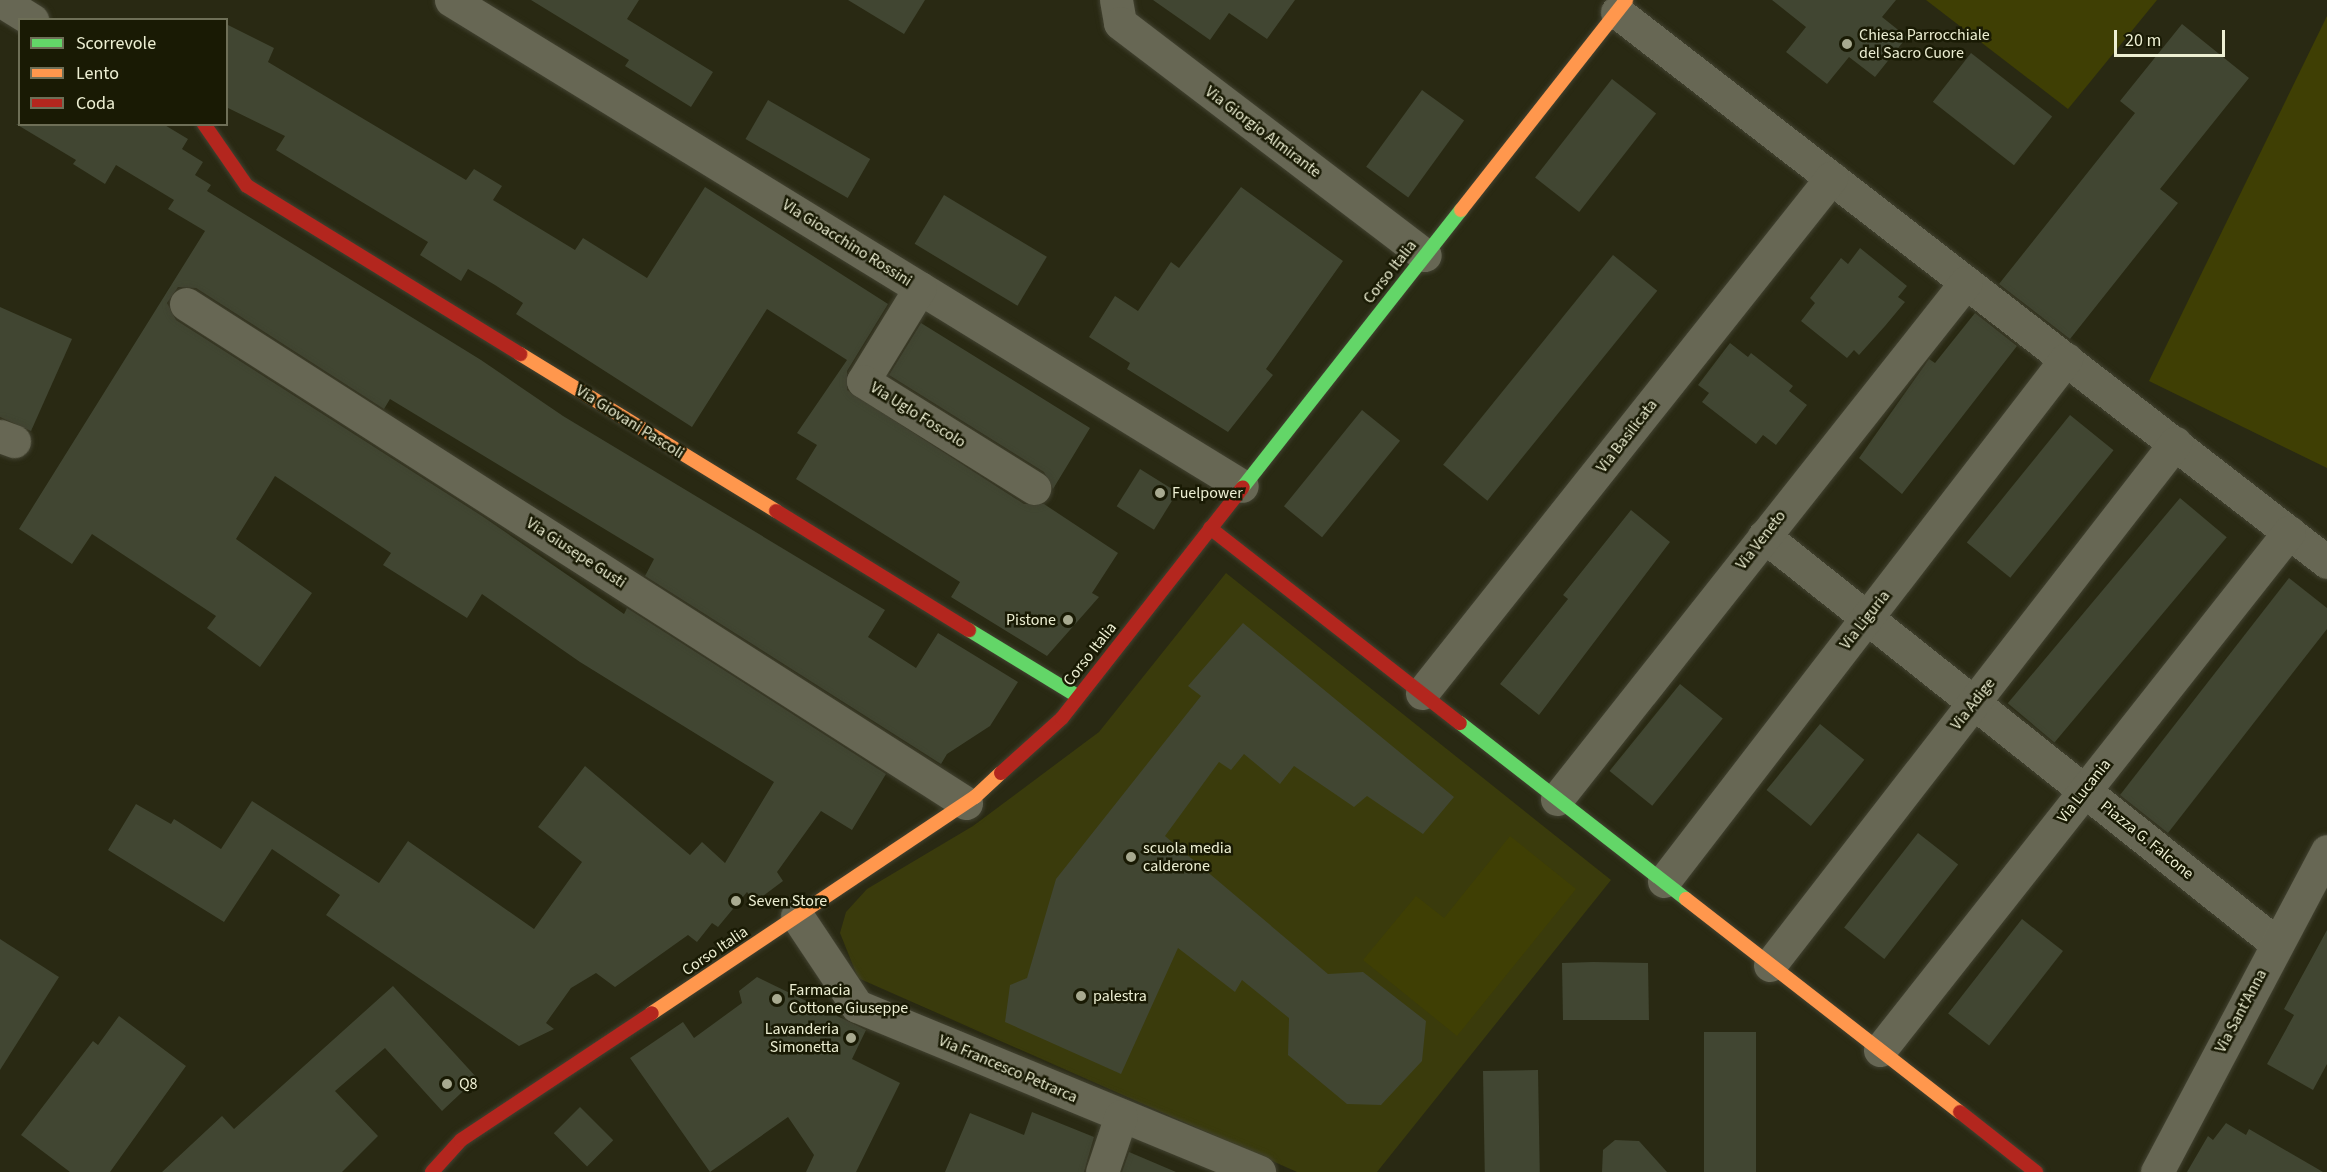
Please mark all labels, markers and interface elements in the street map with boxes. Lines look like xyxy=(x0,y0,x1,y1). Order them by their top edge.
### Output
legend xyxy=(18,18,228,126)
scale bar xyxy=(2117,18,2228,56)
place label: Chiesa Parrocchiale del Sacro Cuore xyxy=(1859,25,1990,63)
text: 20 m xyxy=(2125,28,2161,53)
text: Scorrevole xyxy=(76,31,156,56)
marker: Chiesa Parrocchiale del Sacro Cuore xyxy=(1840,37,1854,51)
text: Lento xyxy=(76,61,119,86)
street label: Via Giorgio Almirante xyxy=(1201,82,1325,182)
text: Coda xyxy=(76,91,115,116)
street label: VIa Gioacchino Rossini xyxy=(779,195,915,291)
street label: Corso Italia xyxy=(1359,236,1421,308)
street label: Via Uglo Foscolo xyxy=(867,378,969,452)
street label: Via Giovani Pascoli xyxy=(572,381,688,463)
street label: Via Basilicata xyxy=(1592,396,1662,476)
place label: Fuelpower xyxy=(1172,483,1243,503)
marker: Fuelpower xyxy=(1153,486,1167,500)
street label: Via Veneto xyxy=(1732,507,1790,573)
street label: Via Giusepe Gusti xyxy=(523,514,629,592)
street label: Via Liguria xyxy=(1836,587,1894,653)
place label: Pistone xyxy=(1006,610,1056,630)
marker: Pistone xyxy=(1061,613,1075,627)
street label: Corso Italia xyxy=(1059,618,1121,690)
street label: Via Adige xyxy=(1947,674,1999,734)
street label: Via Lucania xyxy=(2053,755,2115,827)
street label: Piazza G. Falcone xyxy=(2096,797,2198,883)
place label: scuola media calderone xyxy=(1143,838,1232,876)
marker: scuola media calderone xyxy=(1124,850,1138,864)
place label: Seven Store xyxy=(748,891,827,911)
marker: Seven Store xyxy=(729,894,743,908)
street label: Corso Italia xyxy=(678,922,752,980)
street label: Via Sant'Anna xyxy=(2211,966,2271,1056)
place label: Farmacia Cottone Giuseppe xyxy=(789,980,908,1018)
place label: palestra xyxy=(1093,986,1147,1006)
marker: palestra xyxy=(1074,989,1088,1003)
marker: Farmacia Cottone Giuseppe xyxy=(770,992,784,1006)
place label: Lavanderia Simonetta xyxy=(765,1019,839,1057)
marker: Lavanderia Simonetta xyxy=(844,1031,858,1045)
street label: Via Francesco Petrarca xyxy=(936,1031,1080,1107)
place label: Q8 xyxy=(459,1074,478,1094)
marker: Q8 xyxy=(440,1077,454,1091)

